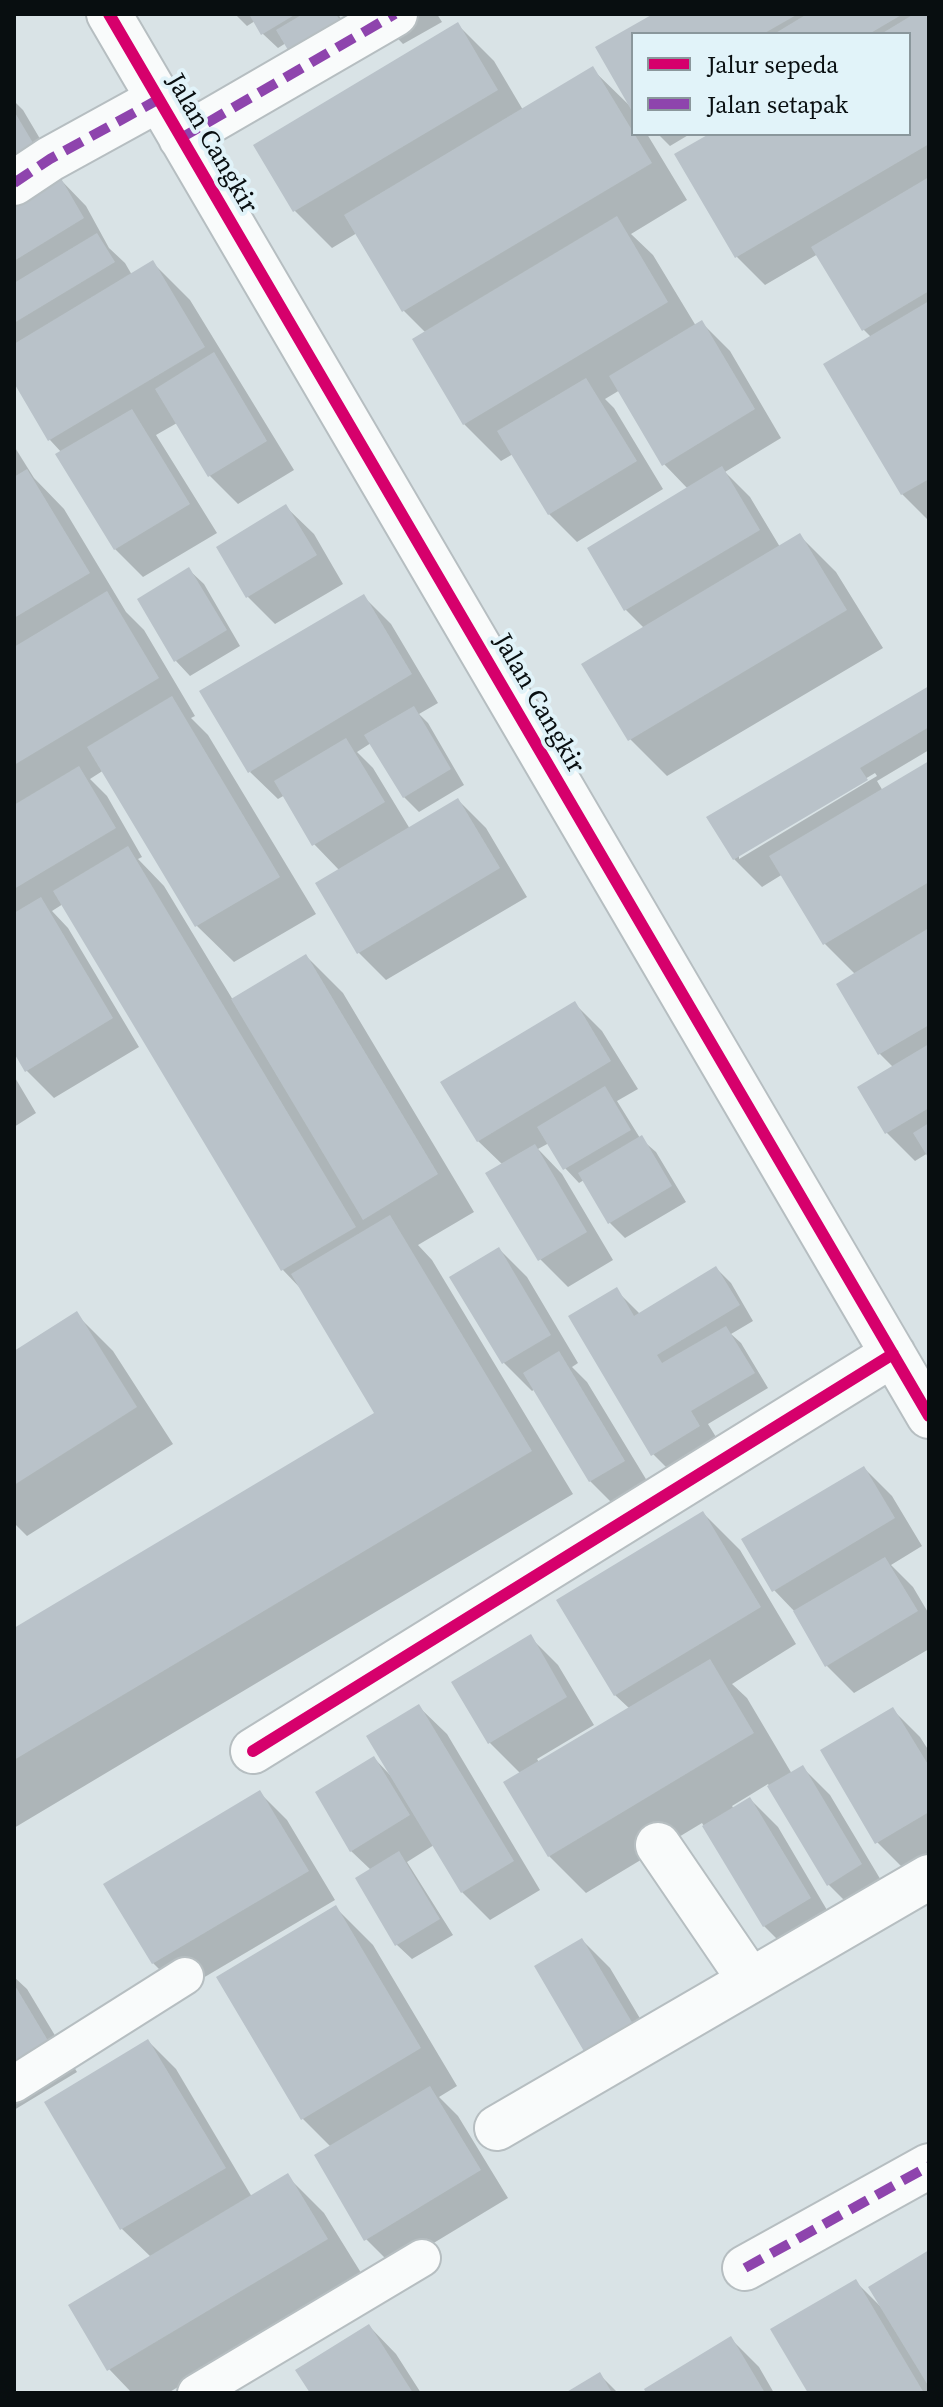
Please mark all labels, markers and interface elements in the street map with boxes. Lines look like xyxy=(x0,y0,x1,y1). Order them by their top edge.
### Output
legend xyxy=(631,32,911,136)
text: Jalur sepeda xyxy=(707,48,838,81)
street label: Jalan Cangkir xyxy=(158,69,264,219)
text: Jalan setapak xyxy=(707,88,848,121)
street label: Jalan Cangkir xyxy=(485,629,591,779)

